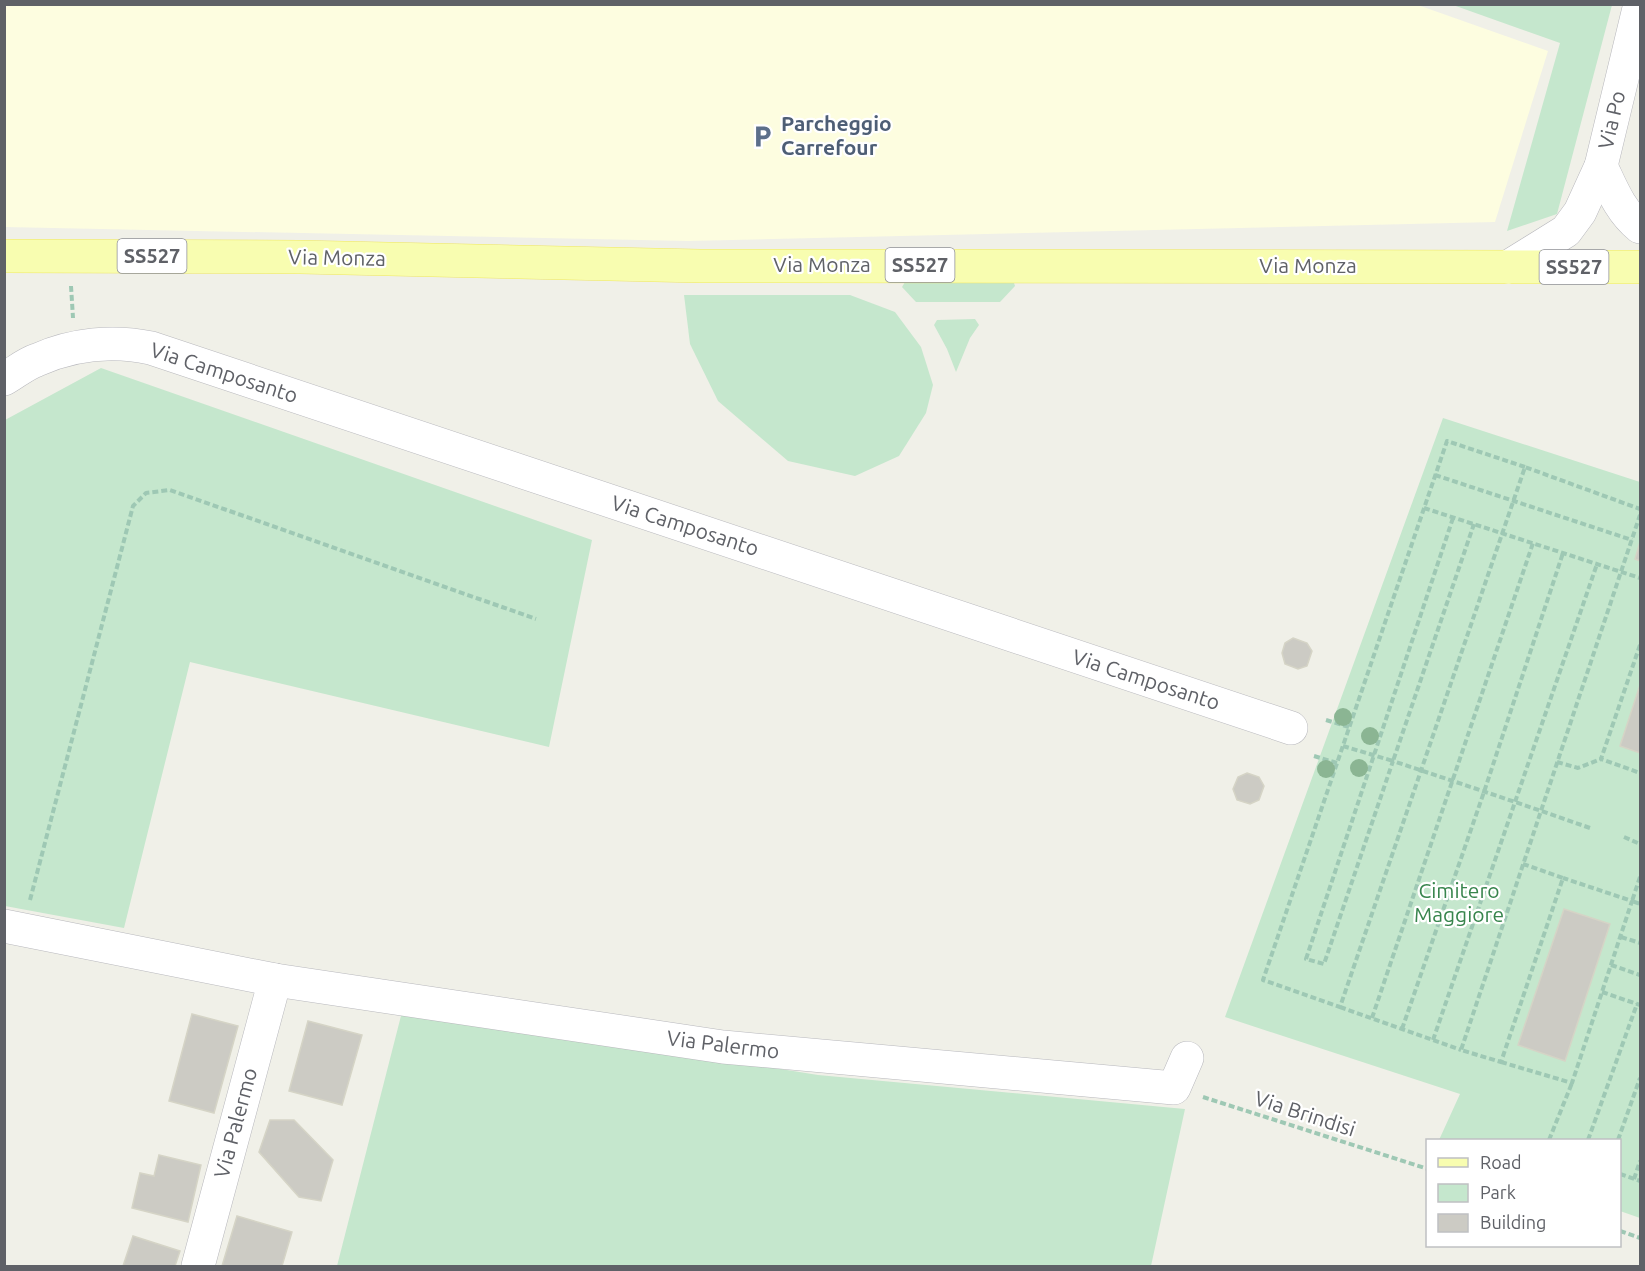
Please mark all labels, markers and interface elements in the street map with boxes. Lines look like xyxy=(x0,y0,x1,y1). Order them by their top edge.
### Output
street label: Via Po xyxy=(1593,88,1629,151)
place label: Parcheggio Carrefour xyxy=(781,111,892,159)
parking icon: Parcheggio Carrefour xyxy=(750,123,776,149)
road number: SS527 xyxy=(118,239,186,273)
street label: Via Monza xyxy=(288,244,386,270)
road number: SS527 xyxy=(886,248,954,282)
road number: SS527 xyxy=(1540,250,1608,284)
street label: Via Monza xyxy=(773,252,871,276)
street label: Via Monza xyxy=(1259,253,1357,277)
street label: Via Camposanto xyxy=(148,337,301,407)
street label: Via Camposanto xyxy=(609,490,762,560)
street label: Via Camposanto xyxy=(1070,644,1223,714)
park label: Cimitero Maggiore xyxy=(1414,878,1504,926)
street label: Via Palermo xyxy=(665,1025,781,1063)
street label: Via Palermo xyxy=(209,1065,261,1181)
street label: Via Brindisi xyxy=(1252,1085,1359,1141)
legend xyxy=(1426,1139,1621,1247)
text: Road xyxy=(1480,1152,1522,1172)
text: Park xyxy=(1480,1182,1516,1202)
text: Building xyxy=(1480,1212,1546,1232)

